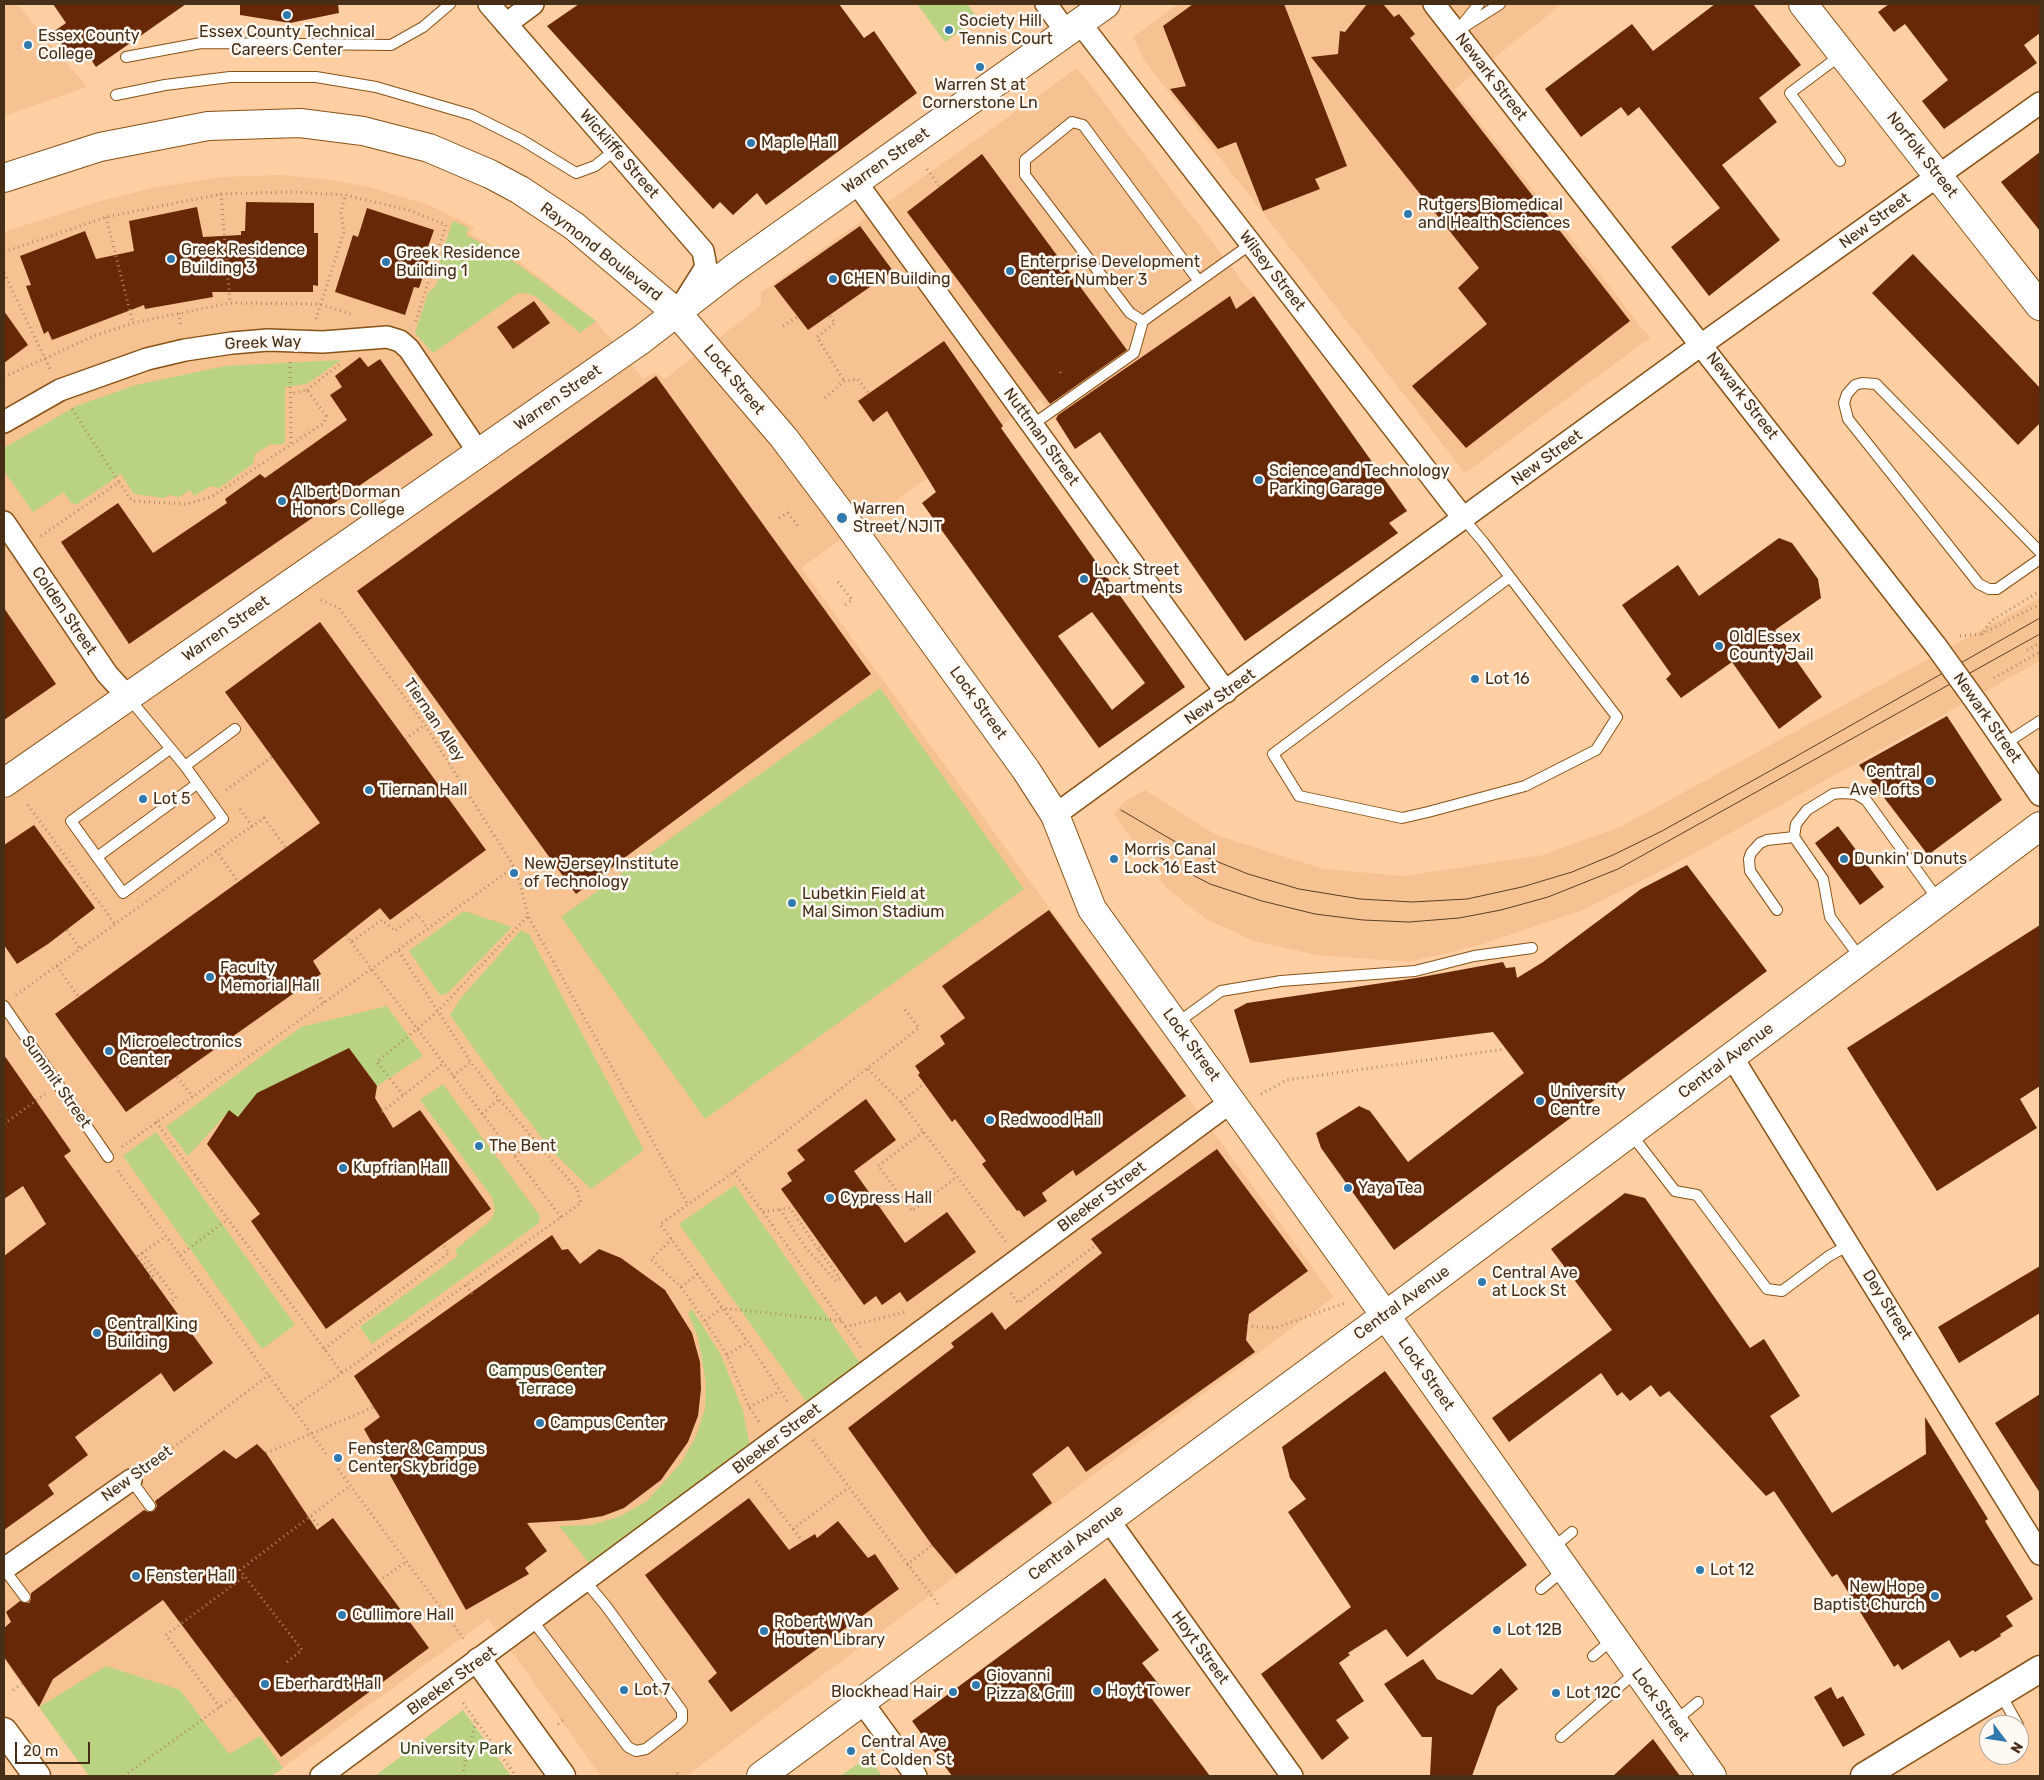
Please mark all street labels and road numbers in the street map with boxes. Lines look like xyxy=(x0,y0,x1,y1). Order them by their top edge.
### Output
street label: Newark Street xyxy=(1451,29,1531,125)
street label: Wickliffe Street xyxy=(575,106,663,202)
street label: Norfolk Street xyxy=(1882,108,1962,202)
street label: Warren Street xyxy=(839,124,933,198)
street label: New Street xyxy=(1836,189,1914,253)
street label: Raymond Boulevard xyxy=(536,198,666,306)
street label: Wilsey Street xyxy=(1235,227,1309,315)
street label: Greek Way xyxy=(224,332,302,354)
street label: Lock Street xyxy=(699,341,769,419)
street label: Newark Street xyxy=(1702,348,1782,444)
street label: Warren Street xyxy=(511,361,605,435)
street label: Nuttman Street xyxy=(999,384,1083,490)
street label: New Street xyxy=(1508,426,1586,490)
street label: Colden Street xyxy=(28,563,100,659)
street label: Warren Street xyxy=(179,592,273,666)
street label: Lock Street xyxy=(945,663,1011,743)
street label: New Street xyxy=(1181,665,1259,729)
street label: Newark Street xyxy=(1949,669,2025,767)
street label: Tiernan Alley xyxy=(399,675,469,765)
street label: Lock Street xyxy=(1158,1005,1224,1085)
street label: Central Avenue xyxy=(1675,1019,1777,1103)
street label: Summit Street xyxy=(17,1032,95,1132)
street label: Bleeker Street xyxy=(1054,1158,1150,1236)
street label: Central Avenue xyxy=(1350,1262,1454,1344)
street label: Dey Street xyxy=(1858,1267,1916,1343)
street label: Lock Street xyxy=(1394,1334,1458,1414)
street label: Bleeker Street xyxy=(729,1400,825,1478)
street label: New Street xyxy=(98,1442,176,1506)
street label: Central Avenue xyxy=(1025,1501,1127,1585)
street label: Hoyt Street xyxy=(1167,1608,1233,1688)
street label: Bleeker Street xyxy=(404,1642,500,1720)
street label: Lock Street xyxy=(1627,1665,1693,1745)

